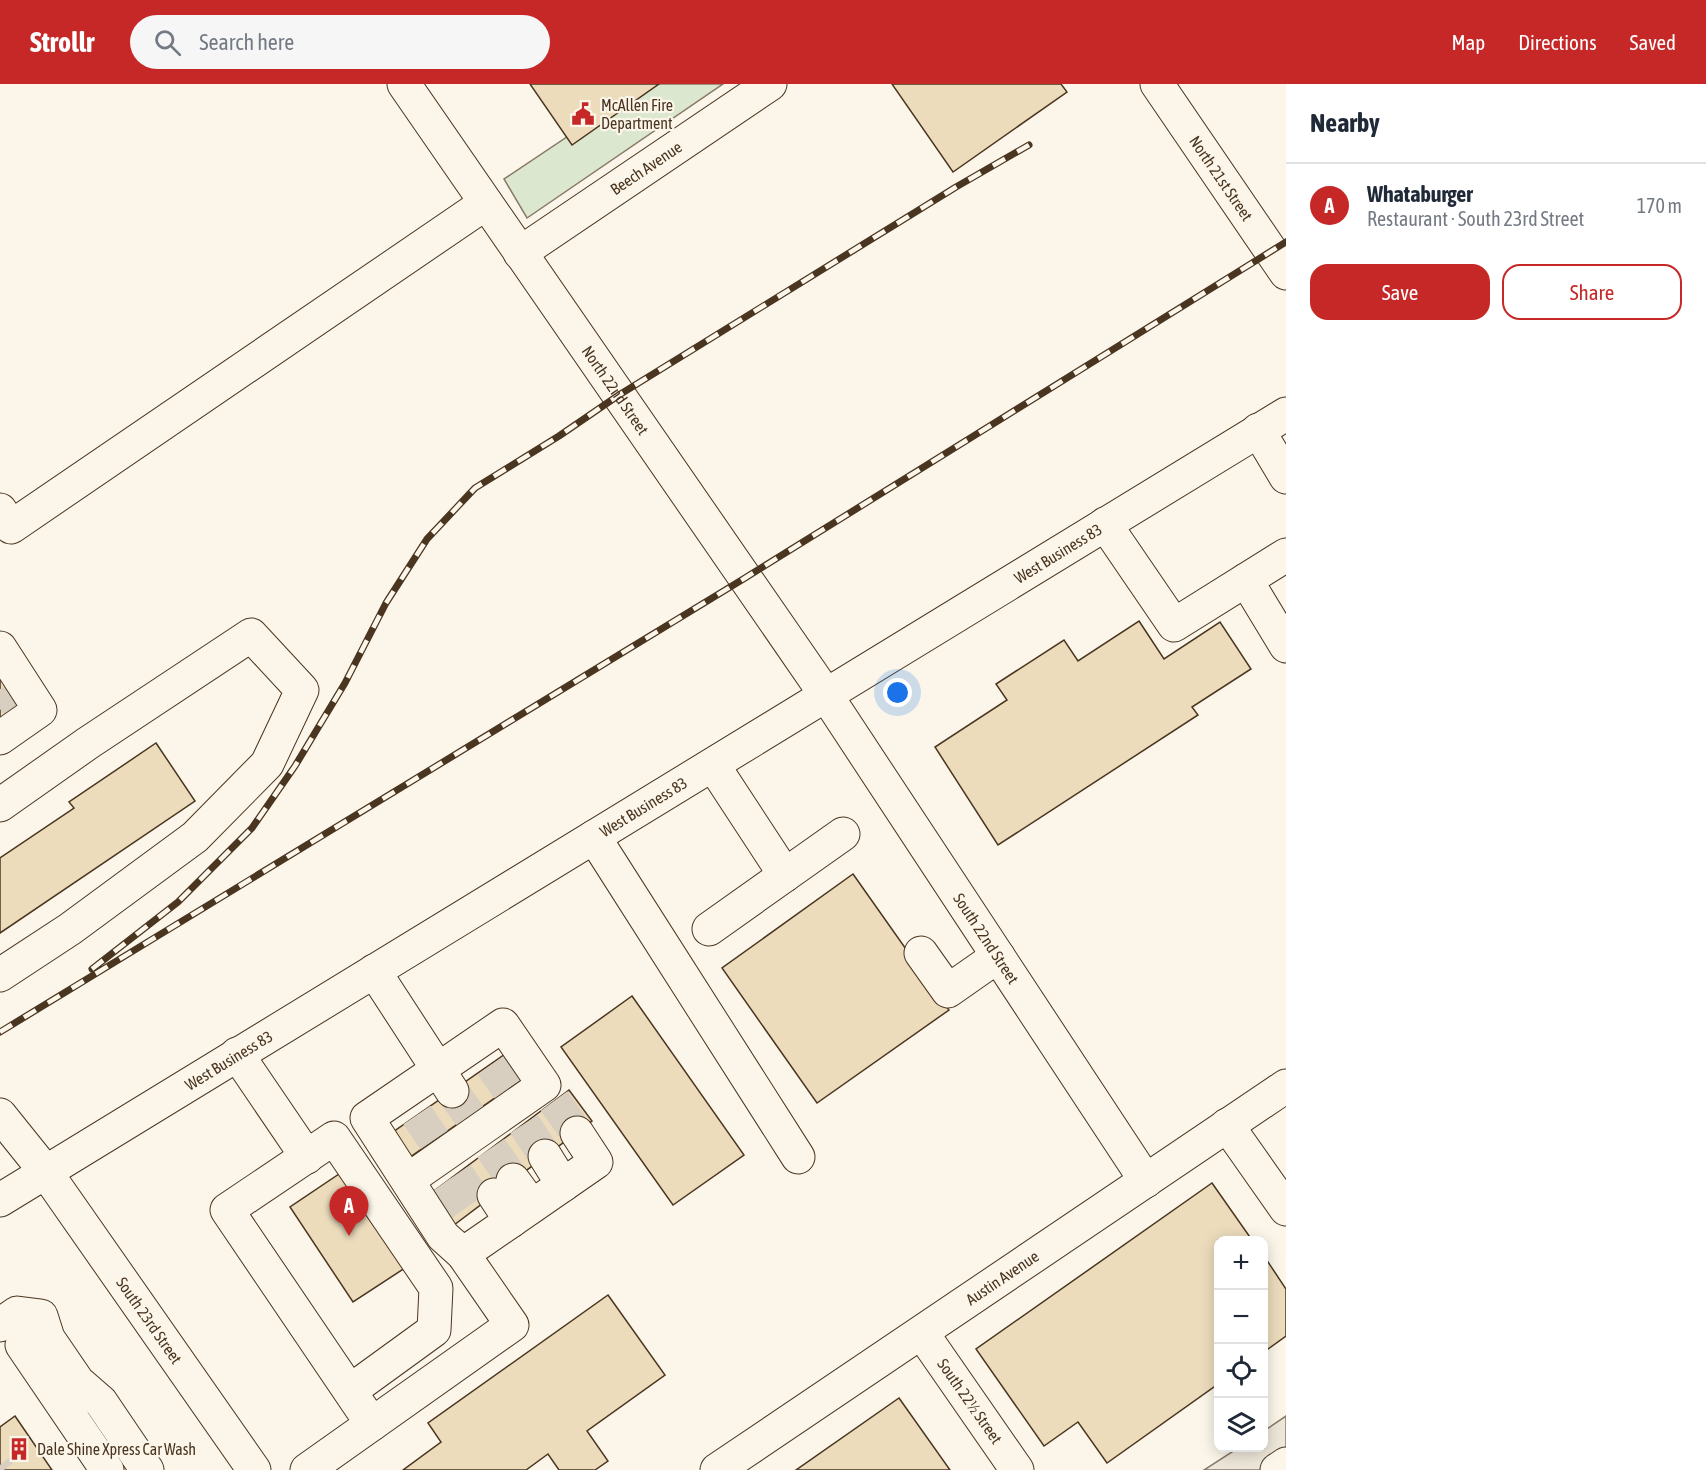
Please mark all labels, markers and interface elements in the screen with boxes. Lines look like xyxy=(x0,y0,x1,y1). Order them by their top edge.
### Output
search box xyxy=(130,15,550,69)
text: Strollr xyxy=(30,26,94,58)
icon: search xyxy=(151,26,184,59)
text: Search here xyxy=(199,29,294,55)
text: Map xyxy=(1451,30,1485,54)
text: Directions xyxy=(1518,30,1597,54)
text: Saved xyxy=(1630,30,1676,54)
place label: McAllen Fire Department xyxy=(601,96,673,133)
public building icon: McAllen Fire Department xyxy=(570,101,596,127)
text: Nearby xyxy=(1310,108,1380,138)
street label: North 21st Street xyxy=(1186,132,1257,224)
street label: Beech Avenue xyxy=(607,137,685,198)
text: Whataburger xyxy=(1367,181,1473,207)
text: A xyxy=(1325,194,1334,217)
text: 170 m xyxy=(1637,194,1682,217)
text: Restaurant · South 23rd Street xyxy=(1367,207,1584,230)
button: Save xyxy=(1310,264,1490,320)
button: Share xyxy=(1502,264,1682,320)
street label: North 22nd Street xyxy=(578,342,653,438)
street label: West Business 83 xyxy=(1011,520,1105,587)
your location xyxy=(883,678,912,707)
street label: West Business 83 xyxy=(596,773,690,840)
street label: South 22nd Street xyxy=(950,890,1023,987)
street label: West Business 83 xyxy=(182,1027,276,1094)
pin: A xyxy=(330,1186,368,1236)
map controls xyxy=(1214,1236,1268,1452)
button: + xyxy=(1214,1236,1268,1290)
street label: Austin Avenue xyxy=(962,1247,1042,1308)
street label: South 23rd Street xyxy=(113,1274,186,1367)
button: − xyxy=(1214,1290,1268,1344)
button: locate xyxy=(1214,1344,1268,1398)
street label: South 22½ Street xyxy=(934,1355,1006,1447)
button: layers xyxy=(1214,1398,1268,1452)
building icon: Dale Shine Xpress Car Wash xyxy=(6,1436,32,1462)
place label: Dale Shine Xpress Car Wash xyxy=(37,1440,196,1459)

